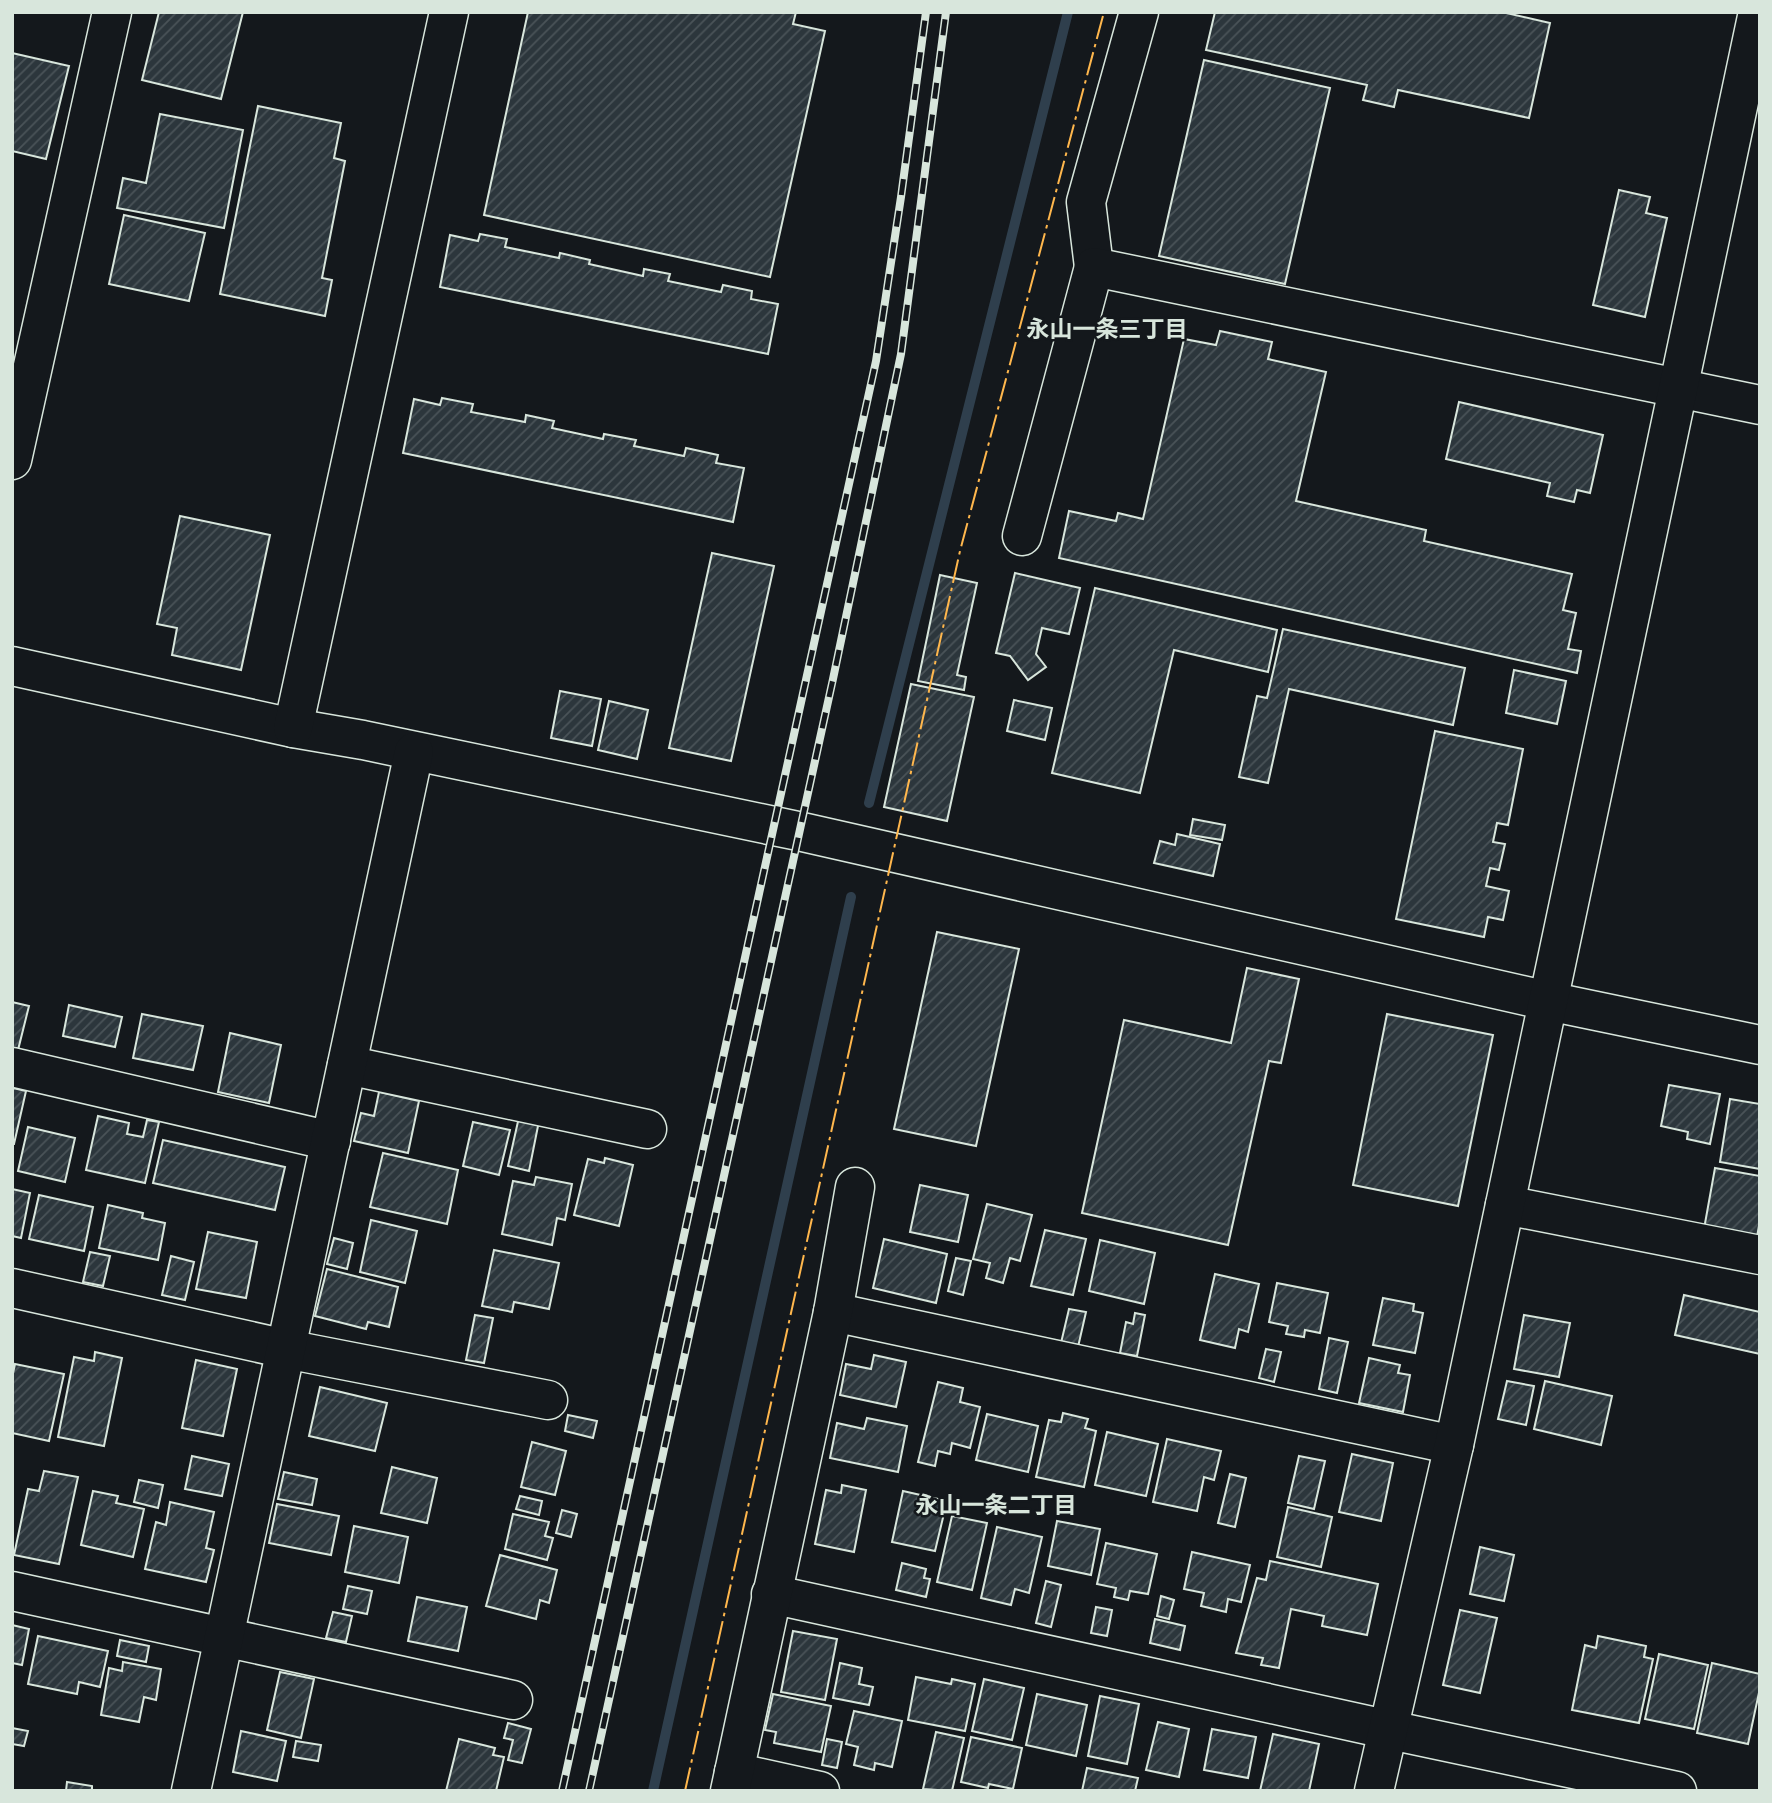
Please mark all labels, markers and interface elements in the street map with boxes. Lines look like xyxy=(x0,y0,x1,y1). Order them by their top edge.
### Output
district label: 永山一条三丁目 xyxy=(1027,313,1188,344)
district label: 永山一条二丁目 xyxy=(916,1489,1077,1520)

